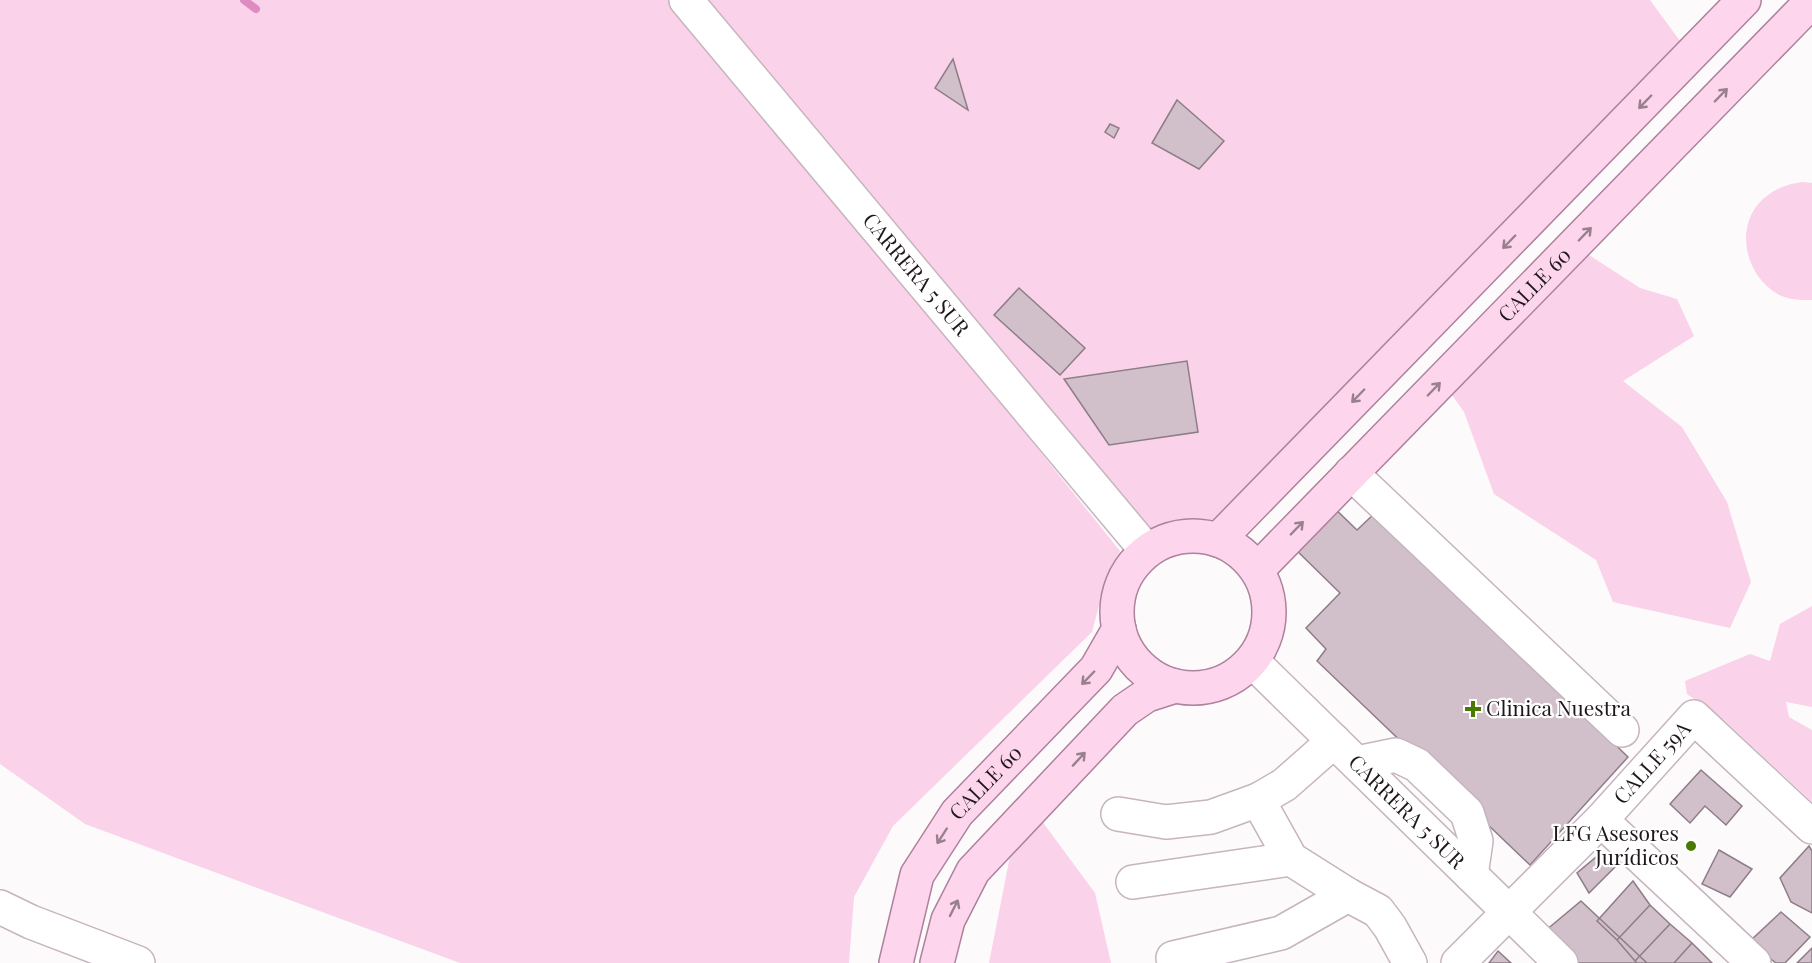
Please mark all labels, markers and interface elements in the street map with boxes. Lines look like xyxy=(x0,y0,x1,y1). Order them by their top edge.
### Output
one-way arrow xyxy=(1714,87,1728,102)
one-way arrow xyxy=(1638,94,1652,109)
street label: CARRERA 5 SUR xyxy=(858,206,977,341)
one-way arrow xyxy=(1577,227,1592,242)
one-way arrow xyxy=(1501,234,1516,249)
street label: CALLE 60 xyxy=(1491,240,1576,327)
one-way arrow xyxy=(1426,381,1441,396)
one-way arrow xyxy=(1351,389,1365,404)
one-way arrow xyxy=(1290,520,1305,535)
one-way arrow xyxy=(1080,670,1095,685)
place label: Clinica Nuestra xyxy=(1486,693,1631,721)
marker: Clinica Nuestra xyxy=(1464,700,1482,718)
street label: CALLE 59A xyxy=(1606,714,1696,809)
street label: CALLE 60 xyxy=(942,738,1027,825)
street label: CARRERA 5 SUR xyxy=(1344,747,1472,874)
one-way arrow xyxy=(1071,752,1085,767)
place label: LFG Asesores Jurídicos xyxy=(1553,818,1679,870)
one-way arrow xyxy=(935,827,947,844)
marker: LFG Asesores Jurídicos xyxy=(1684,839,1698,853)
one-way arrow xyxy=(949,899,961,917)

